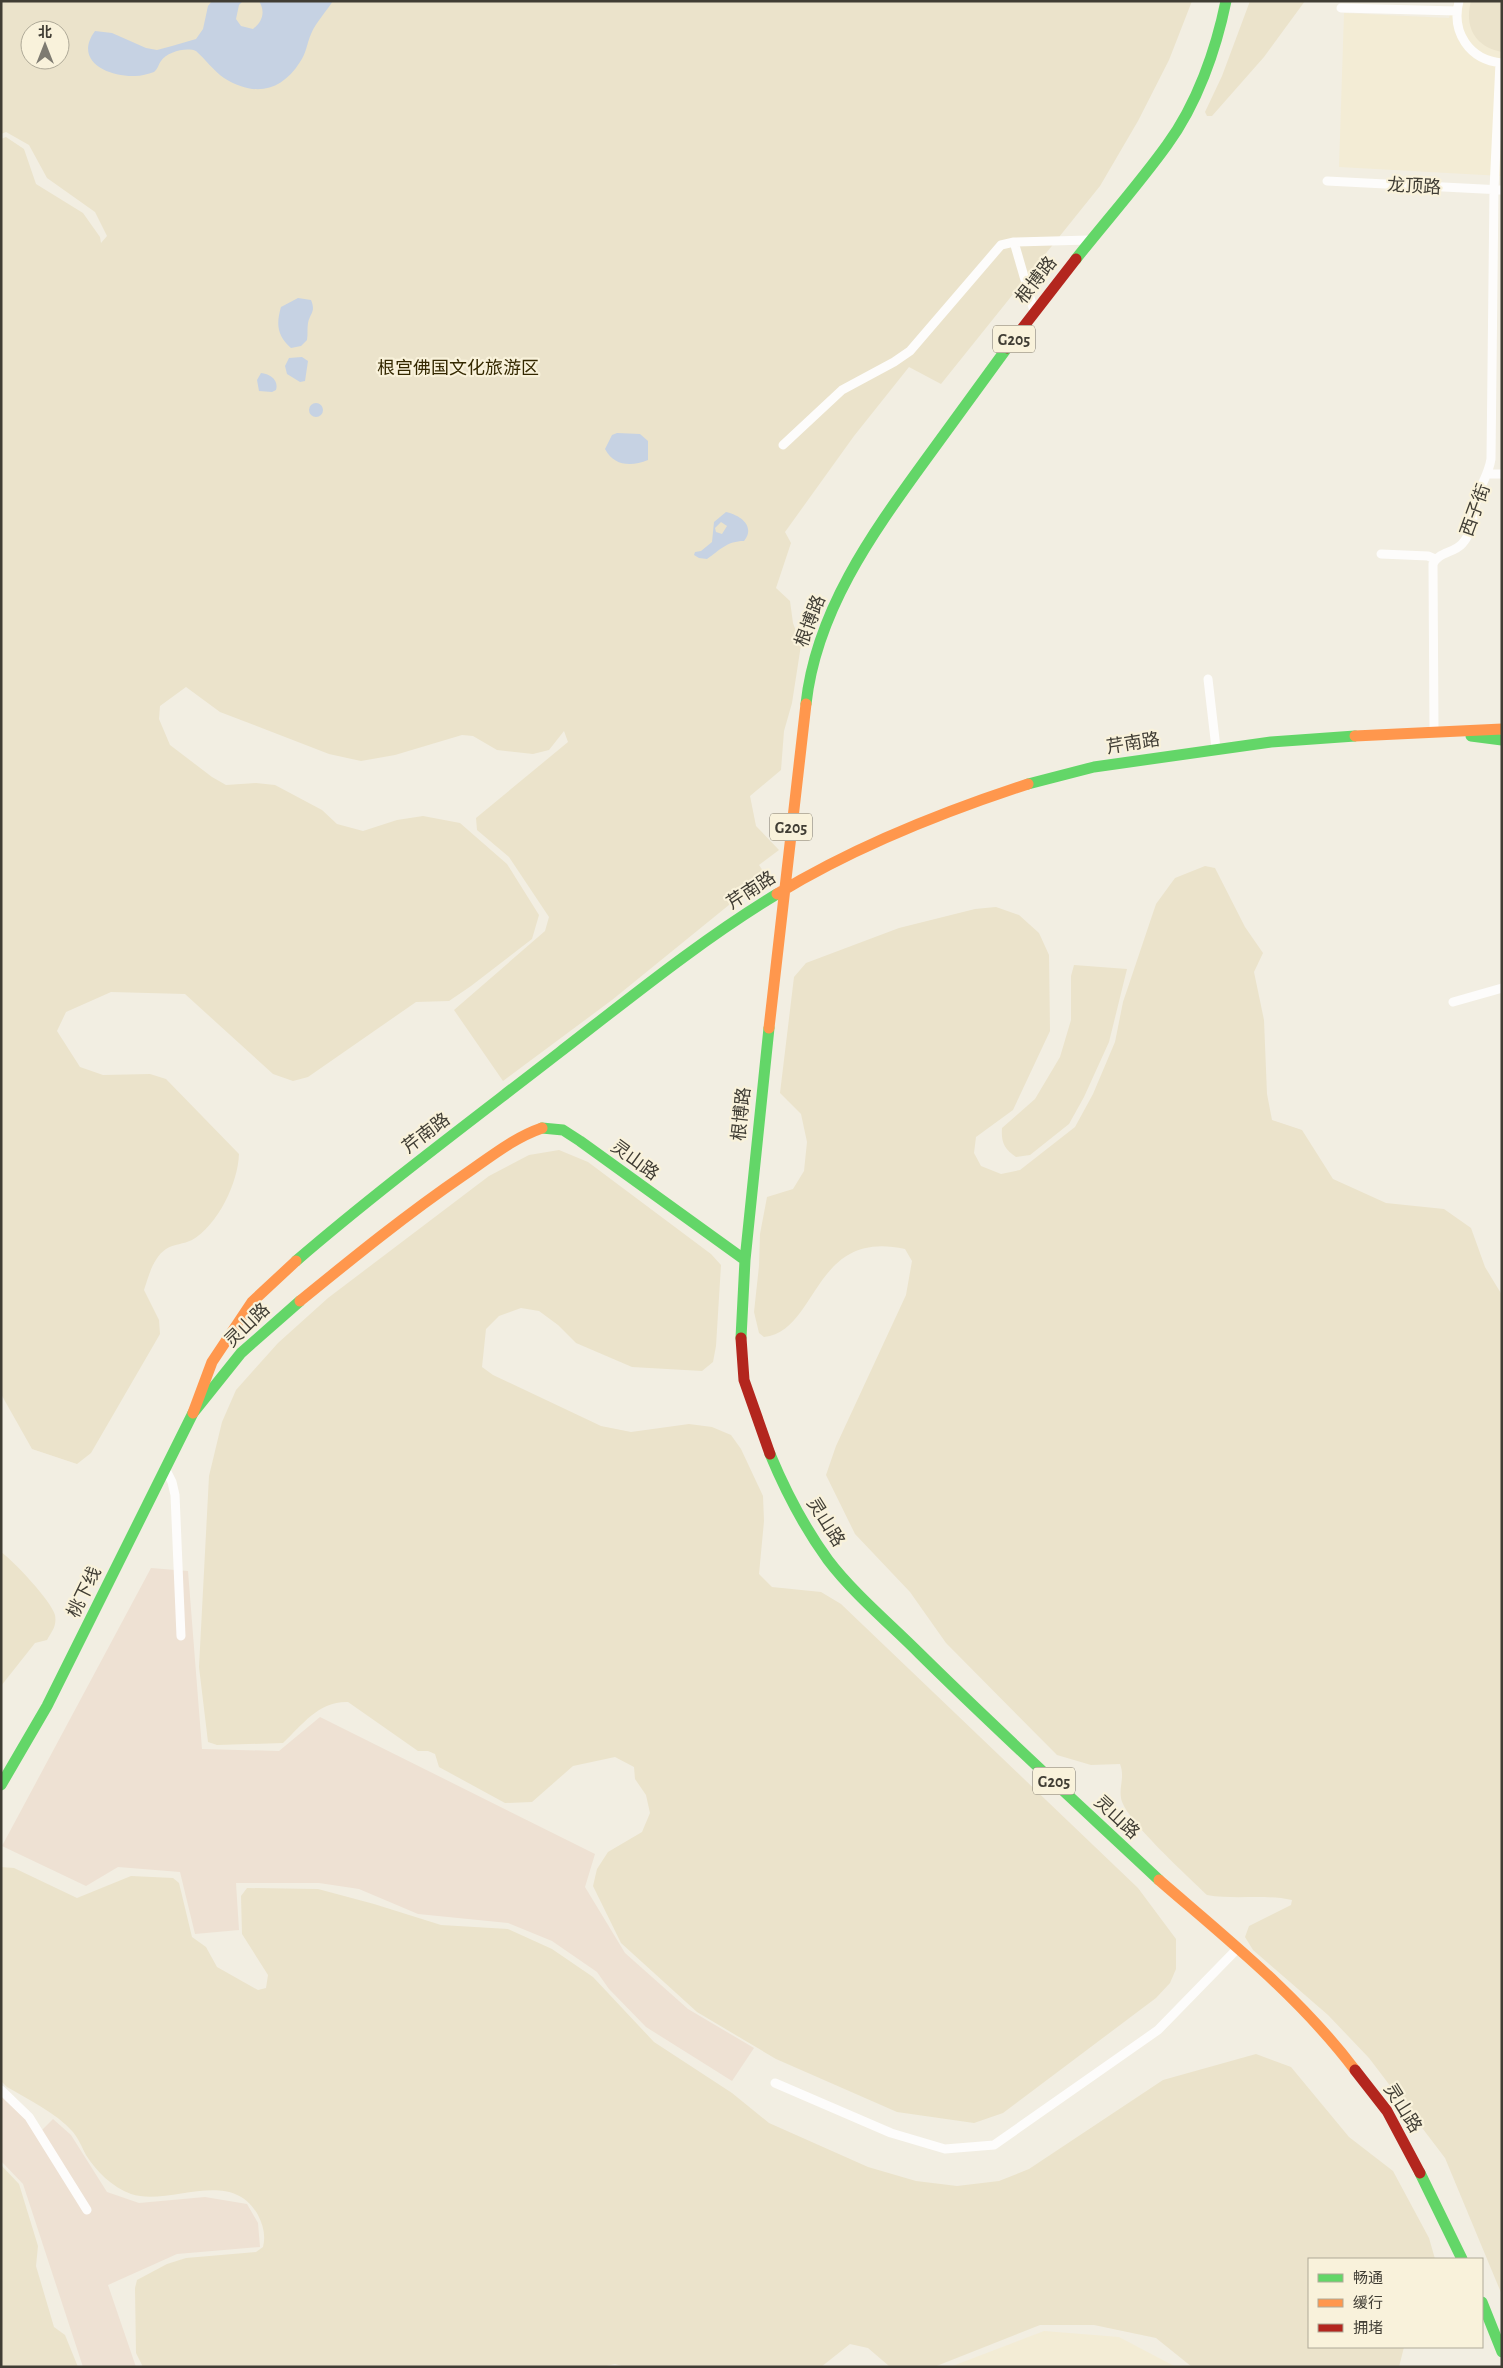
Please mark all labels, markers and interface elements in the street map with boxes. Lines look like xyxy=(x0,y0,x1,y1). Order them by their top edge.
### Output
north arrow xyxy=(20,20,70,70)
text: 北 xyxy=(38,25,52,40)
street label: 龙顶路 xyxy=(1387,175,1441,197)
street label: 根博路 xyxy=(1011,253,1061,307)
road number: G205 xyxy=(993,326,1035,352)
park label: 根宫佛国文化旅游区 xyxy=(377,358,539,378)
street label: 西子街 xyxy=(1456,481,1494,539)
street label: 根博路 xyxy=(791,592,829,650)
street label: 芹南路 xyxy=(1105,729,1161,757)
road number: G205 xyxy=(770,814,812,840)
street label: 芹南路 xyxy=(723,867,779,913)
street label: 根博路 xyxy=(728,1086,754,1142)
street label: 芹南路 xyxy=(398,1109,454,1157)
street label: 灵山路 xyxy=(607,1136,663,1184)
street label: 灵山路 xyxy=(221,1299,273,1351)
street label: 灵山路 xyxy=(803,1494,849,1550)
street label: 桃下线 xyxy=(63,1563,105,1621)
road number: G205 xyxy=(1033,1768,1075,1794)
street label: 灵山路 xyxy=(1090,1791,1144,1843)
street label: 灵山路 xyxy=(1380,2080,1426,2136)
legend xyxy=(1308,2258,1483,2348)
text: 畅通 xyxy=(1353,2270,1383,2286)
text: 缓行 xyxy=(1353,2295,1383,2311)
text: 拥堵 xyxy=(1353,2320,1383,2336)

